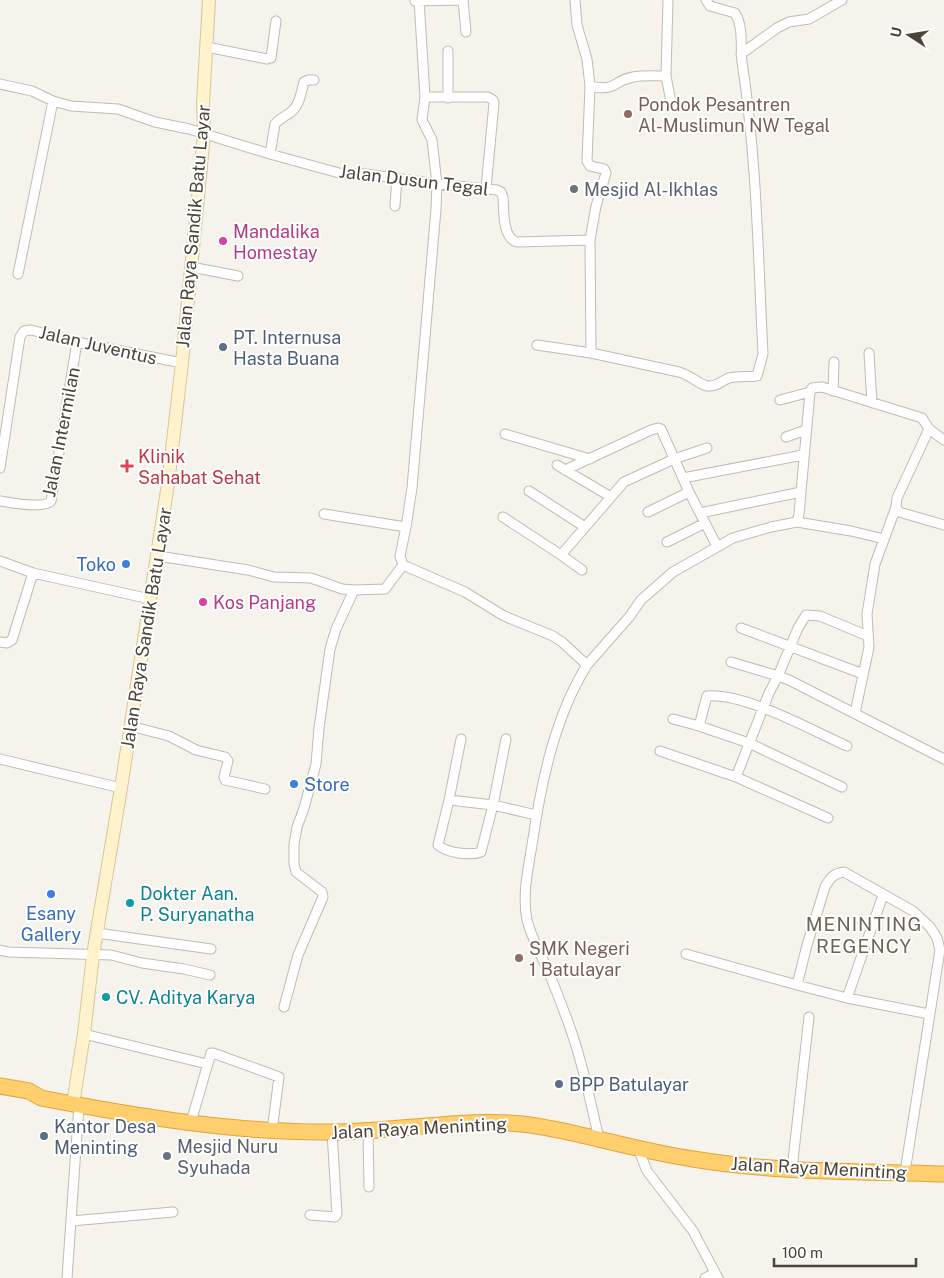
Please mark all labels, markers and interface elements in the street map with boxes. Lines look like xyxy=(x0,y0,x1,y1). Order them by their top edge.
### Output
north arrow xyxy=(884,10,934,60)
text: U xyxy=(887,26,905,39)
place label: Pondok Pesantren Al-Muslimun NW Tegal xyxy=(638,94,830,136)
street label: Jalan Raya Sandik Batu Layar xyxy=(172,103,214,349)
marker: Pondok Pesantren Al-Muslimun NW Tegal xyxy=(622,108,634,120)
street label: Jalan Dusun Tegal xyxy=(338,160,490,200)
place label: Mesjid Al-Ikhlas xyxy=(584,179,718,200)
marker: Mesjid Al-Ikhlas xyxy=(568,183,580,195)
place label: Mandalika Homestay xyxy=(233,221,320,263)
marker: Mandalika Homestay xyxy=(217,235,229,247)
street label: Jalan Juventus xyxy=(37,321,159,369)
place label: PT. Internusa Hasta Buana xyxy=(233,327,341,369)
marker: PT. Internusa Hasta Buana xyxy=(217,341,229,353)
street label: Jalan Intermilan xyxy=(38,365,84,499)
place label: Klinik Sahabat Sehat xyxy=(138,446,261,488)
marker: Klinik Sahabat Sehat xyxy=(120,459,134,473)
street label: Jalan Raya Sandik Batu Layar xyxy=(117,506,175,750)
place label: Toko xyxy=(77,554,116,575)
marker: Toko xyxy=(120,558,132,570)
place label: Kos Panjang xyxy=(213,592,316,613)
marker: Kos Panjang xyxy=(197,596,209,608)
place label: Store xyxy=(304,774,350,795)
marker: Store xyxy=(288,778,300,790)
place label: Dokter Aan. P. Suryanatha xyxy=(140,883,254,925)
marker: Esany Gallery xyxy=(45,888,57,900)
marker: Dokter Aan. P. Suryanatha xyxy=(124,897,136,909)
place label: Esany Gallery xyxy=(21,903,82,945)
district label: MENINTING REGENCY xyxy=(806,913,922,957)
place label: SMK Negeri 1 Batulayar xyxy=(529,938,630,980)
marker: SMK Negeri 1 Batulayar xyxy=(513,952,525,964)
place label: CV. Aditya Karya xyxy=(116,987,255,1008)
marker: CV. Aditya Karya xyxy=(100,991,112,1003)
place label: BPP Batulayar xyxy=(569,1074,689,1095)
marker: BPP Batulayar xyxy=(553,1078,565,1090)
street label: Jalan Raya Meninting xyxy=(330,1113,508,1143)
place label: Kantor Desa Meninting xyxy=(54,1116,156,1158)
marker: Kantor Desa Meninting xyxy=(38,1130,50,1142)
place label: Mesjid Nuru Syuhada xyxy=(177,1136,278,1178)
marker: Mesjid Nuru Syuhada xyxy=(161,1150,173,1162)
street label: Jalan Raya Meninting xyxy=(730,1153,908,1183)
scale bar xyxy=(774,1236,916,1268)
text: 100 m xyxy=(782,1244,823,1261)

